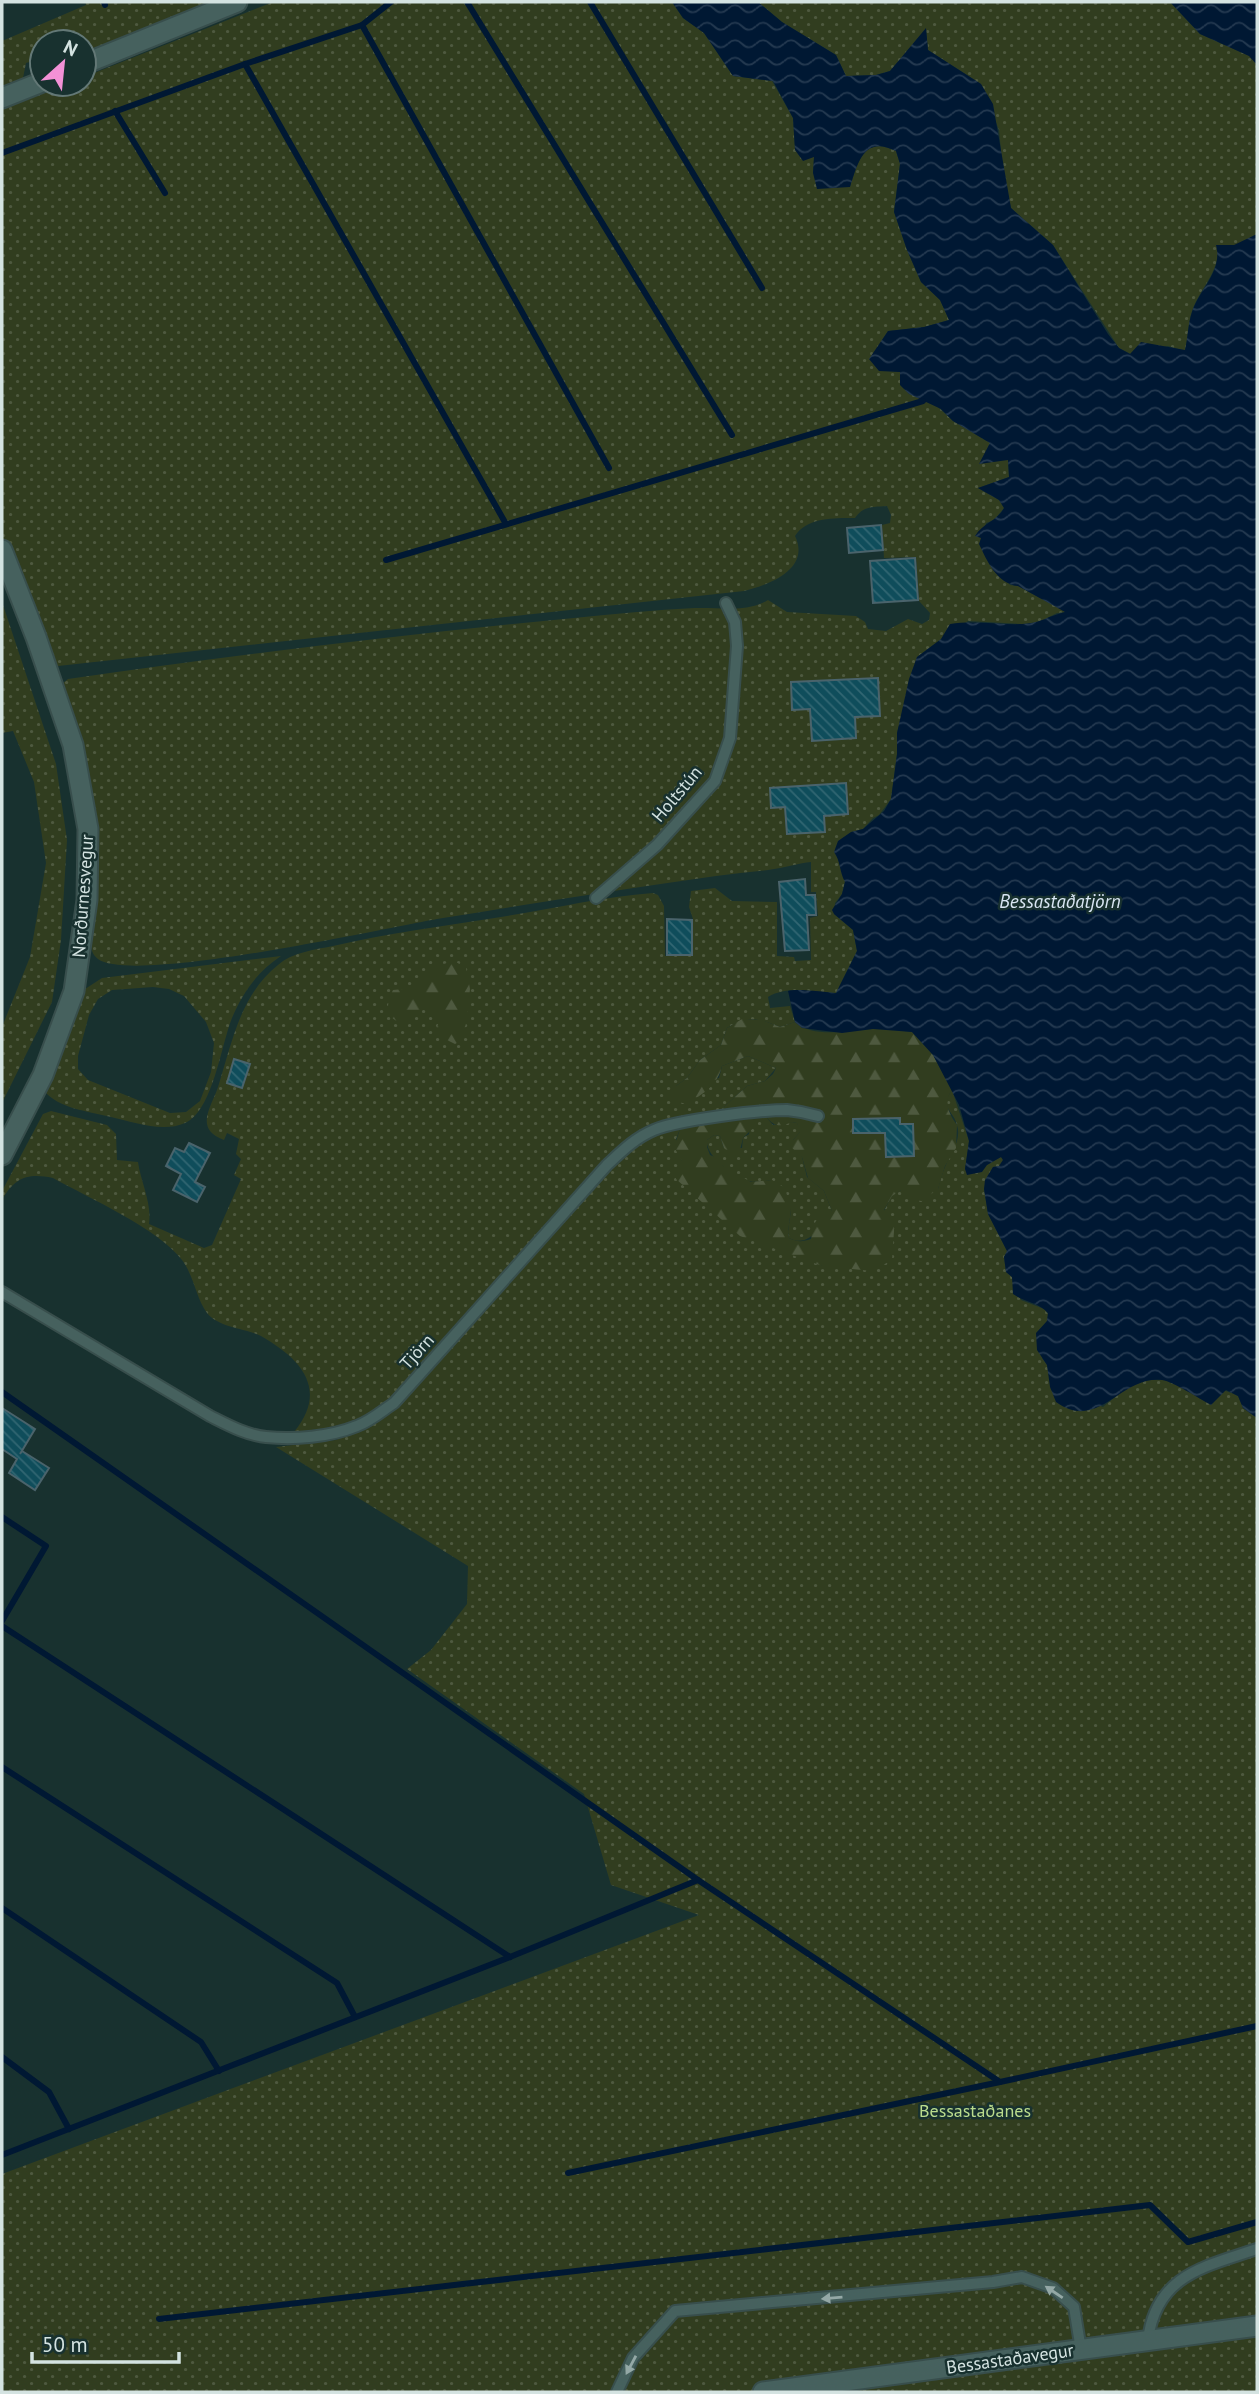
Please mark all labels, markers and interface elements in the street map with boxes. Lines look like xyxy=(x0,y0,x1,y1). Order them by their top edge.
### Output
north arrow xyxy=(28,28,98,98)
text: N xyxy=(60,34,82,61)
street label: Holtstún xyxy=(646,761,707,826)
street label: Norðurnesvegur xyxy=(67,834,98,958)
water label: Bessastaðatjörn xyxy=(999,889,1121,913)
street label: Tjörn xyxy=(395,1329,439,1374)
park label: Bessastaðanes xyxy=(919,2099,1031,2122)
one-way arrow xyxy=(1045,2285,1064,2299)
one-way arrow xyxy=(821,2293,843,2304)
scale bar xyxy=(32,2320,178,2364)
text: 50 m xyxy=(42,2331,88,2358)
street label: Bessastaðavegur xyxy=(945,2338,1075,2379)
one-way arrow xyxy=(625,2355,637,2375)

